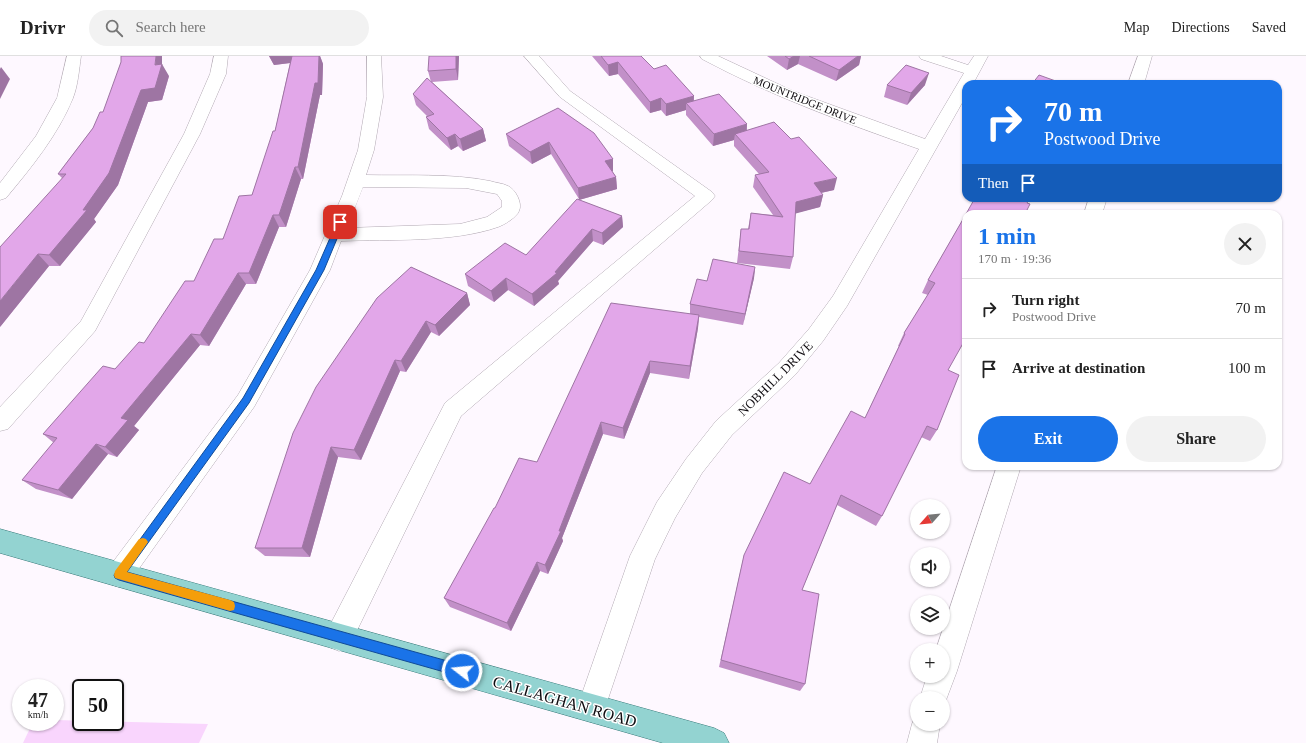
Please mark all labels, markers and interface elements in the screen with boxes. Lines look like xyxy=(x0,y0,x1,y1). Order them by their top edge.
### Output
search box xyxy=(89,10,369,46)
text: Drivr xyxy=(20,17,65,38)
icon: search xyxy=(103,17,125,39)
text: Search here xyxy=(135,19,206,35)
text: Map xyxy=(1124,20,1149,35)
text: Directions xyxy=(1171,20,1230,35)
text: Saved xyxy=(1252,20,1286,35)
street label: MOUNTRIDGE DRIVE xyxy=(752,74,859,126)
icon: right xyxy=(978,96,1030,148)
text: 70 m xyxy=(1044,96,1102,127)
text: Postwood Drive xyxy=(1044,129,1161,149)
icon: arrive xyxy=(1017,172,1039,194)
text: Then xyxy=(978,175,1009,191)
pin xyxy=(323,205,357,239)
icon: arrive xyxy=(329,211,351,233)
text: 1 min xyxy=(978,223,1036,249)
button: close xyxy=(1224,223,1266,265)
text: 170 m · 19:36 xyxy=(978,251,1051,266)
text: Turn right xyxy=(1012,292,1079,308)
icon: right xyxy=(978,298,1000,320)
text: 70 m xyxy=(1236,300,1266,316)
text: Postwood Drive xyxy=(1012,309,1096,324)
street label: NOBHILL DRIVE xyxy=(735,338,816,419)
icon: arrive xyxy=(978,358,1000,380)
text: Arrive at destination xyxy=(1012,360,1145,376)
text: 100 m xyxy=(1228,360,1266,376)
button: Exit xyxy=(978,416,1118,462)
button: Share xyxy=(1126,416,1266,462)
north arrow xyxy=(910,499,950,539)
map controls xyxy=(910,499,950,731)
button: sound xyxy=(910,547,950,587)
button: layers xyxy=(910,595,950,635)
button: + xyxy=(910,643,950,683)
position arrow xyxy=(441,650,483,692)
street label: CALLAGHAN ROAD xyxy=(491,673,639,730)
speed limit sign: 50 xyxy=(72,679,124,731)
text: 47 xyxy=(28,689,48,711)
button: − xyxy=(910,691,950,731)
text: km/h xyxy=(28,709,48,720)

